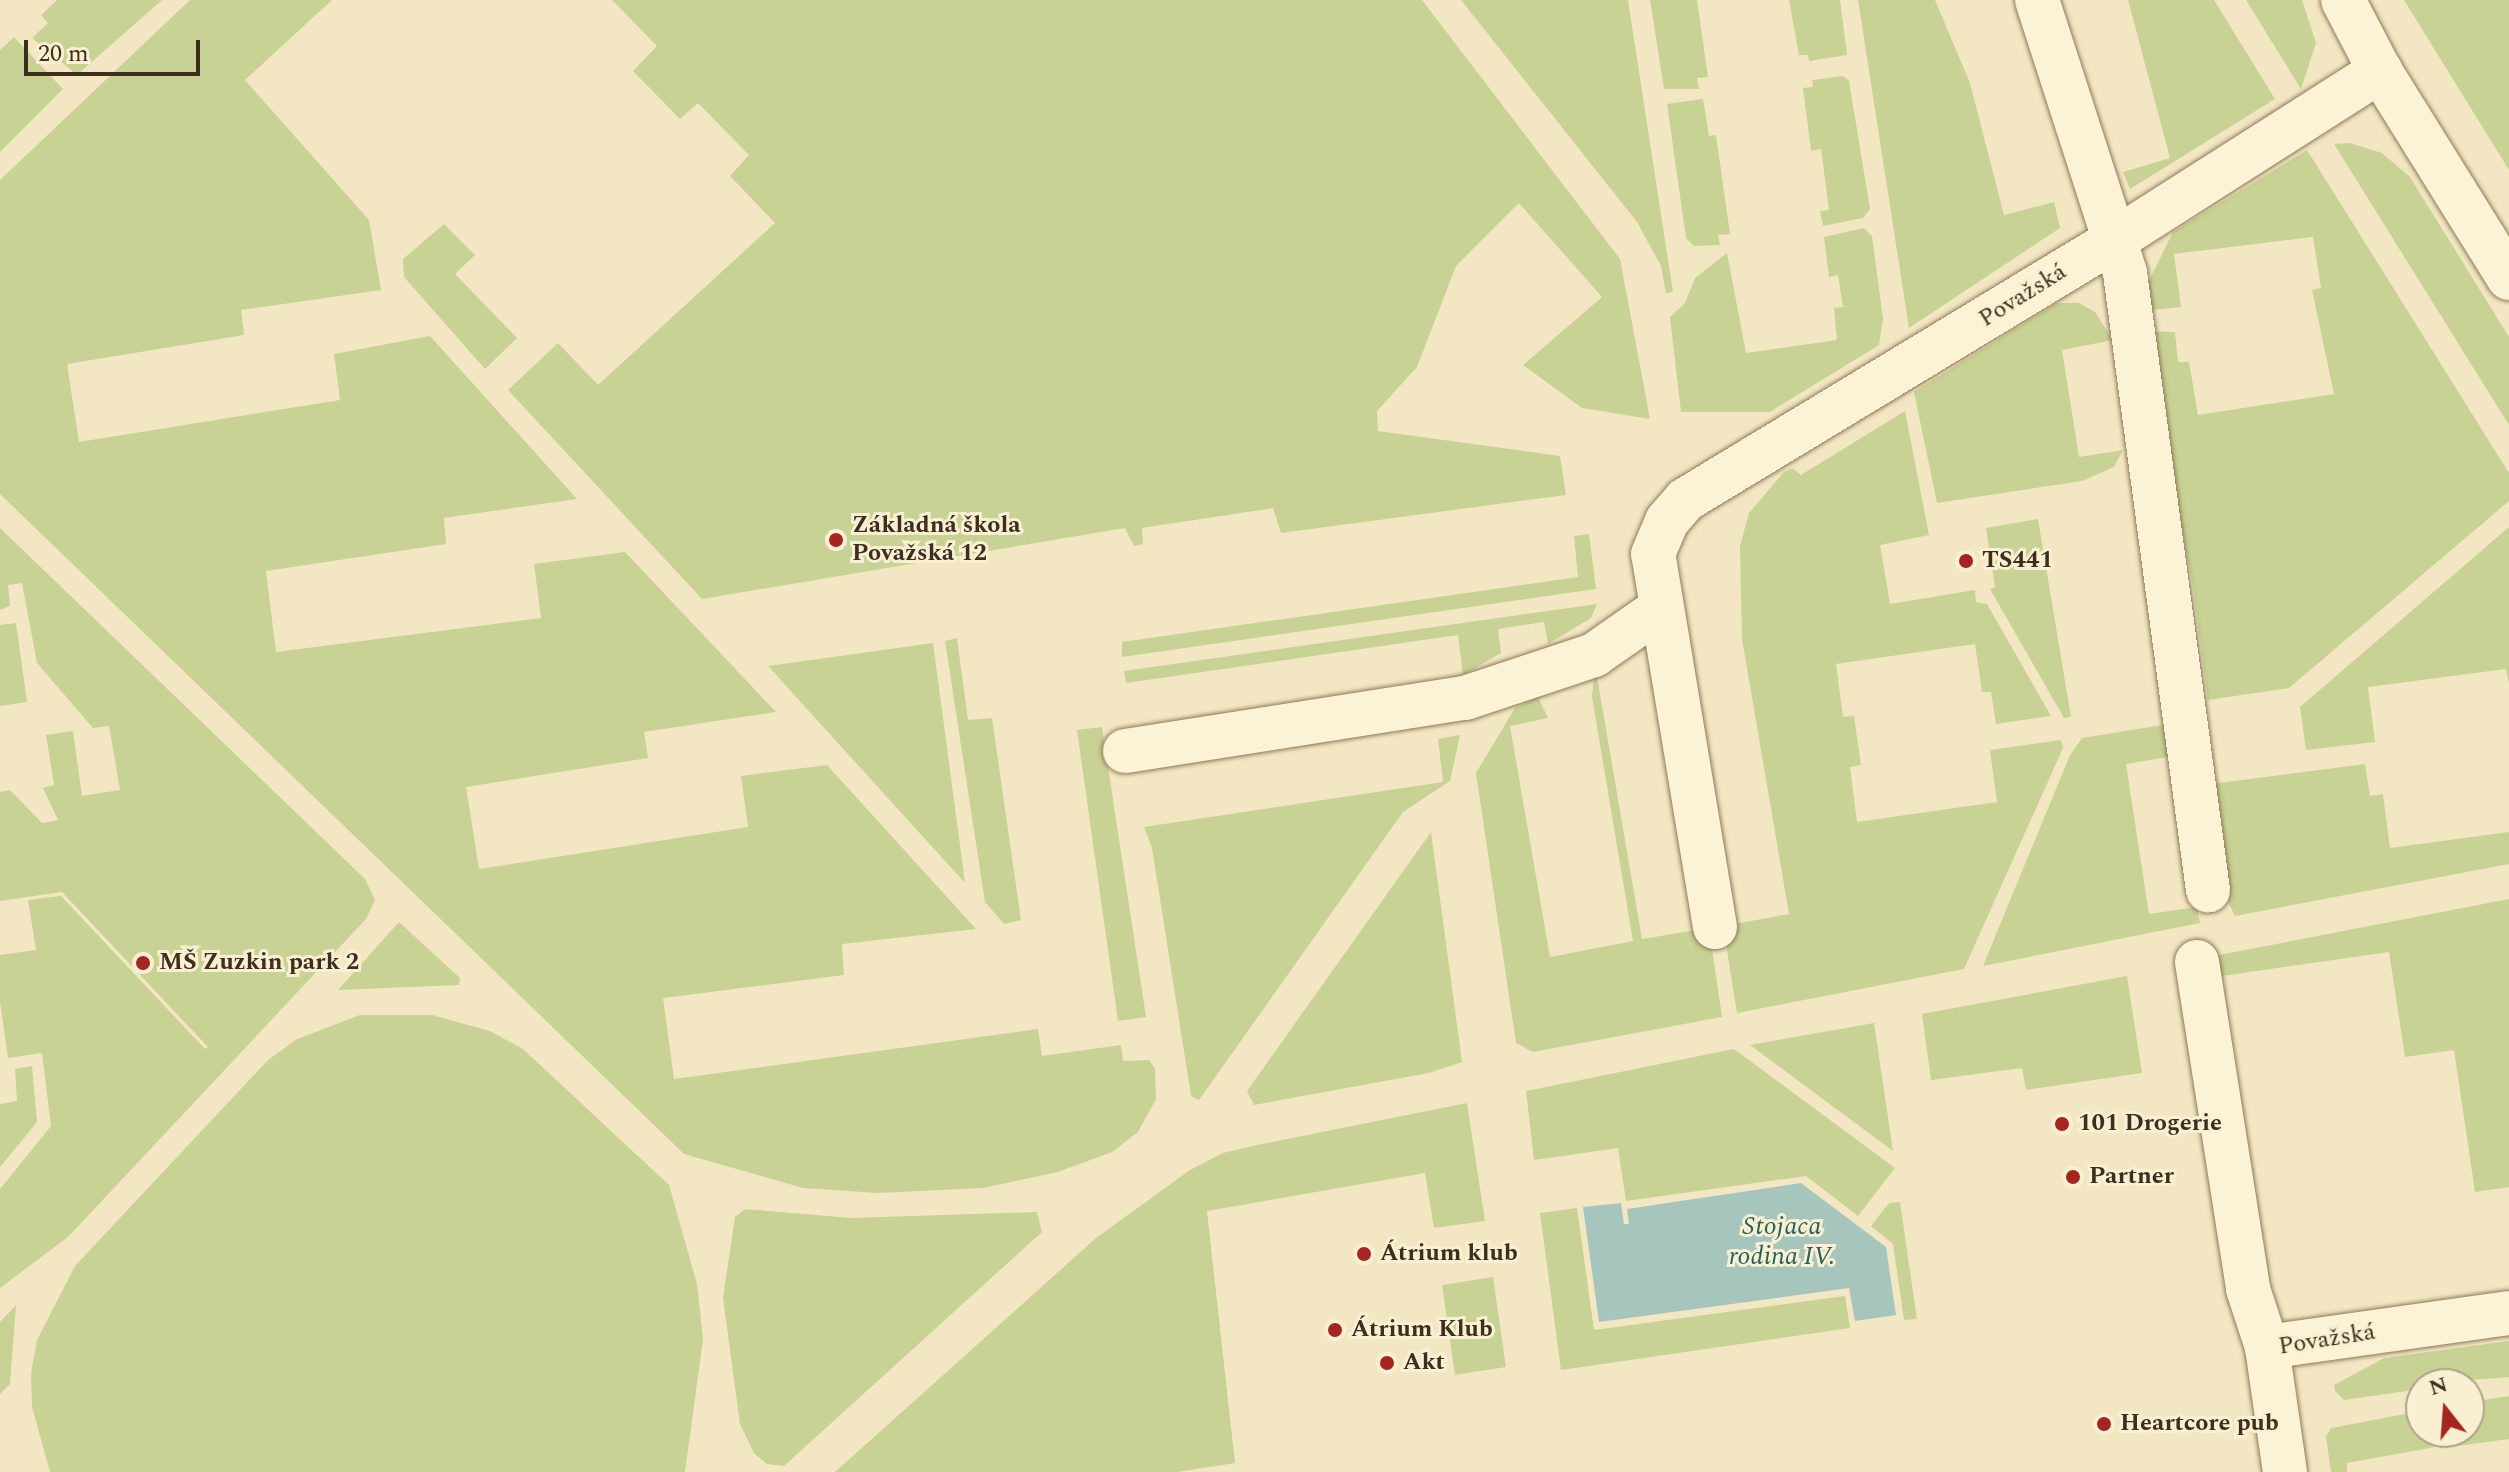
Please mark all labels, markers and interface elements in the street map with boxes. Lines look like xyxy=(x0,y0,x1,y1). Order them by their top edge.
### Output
scale bar xyxy=(28,24,204,74)
text: 20 m xyxy=(38,36,89,72)
street label: Považská xyxy=(1974,258,2072,334)
place label: Základná škola Považská 12 xyxy=(852,512,1021,568)
marker: Základná škola Považská 12 xyxy=(827,531,845,549)
place label: TS441 xyxy=(1982,547,2053,575)
marker: TS441 xyxy=(1957,552,1975,570)
place label: MŠ Zuzkin park 2 xyxy=(159,949,359,977)
marker: MŠ Zuzkin park 2 xyxy=(134,954,152,972)
place label: 101 Drogerie xyxy=(2078,1110,2222,1138)
marker: 101 Drogerie xyxy=(2053,1115,2071,1133)
place label: Partner xyxy=(2089,1163,2174,1191)
marker: Partner xyxy=(2064,1168,2082,1186)
water label: Stojaca rodina IV. xyxy=(1729,1211,1835,1272)
place label: Átrium klub xyxy=(1380,1240,1518,1268)
marker: Átrium klub xyxy=(1355,1245,1373,1263)
place label: Átrium Klub xyxy=(1351,1316,1493,1344)
street label: Považská xyxy=(2277,1318,2377,1362)
marker: Átrium Klub xyxy=(1326,1321,1344,1339)
place label: Akt xyxy=(1403,1349,1445,1377)
marker: Akt xyxy=(1378,1354,1396,1372)
north arrow xyxy=(2405,1368,2485,1448)
text: N xyxy=(2425,1368,2452,1405)
place label: Heartcore pub xyxy=(2120,1410,2279,1438)
marker: Heartcore pub xyxy=(2095,1415,2113,1433)

